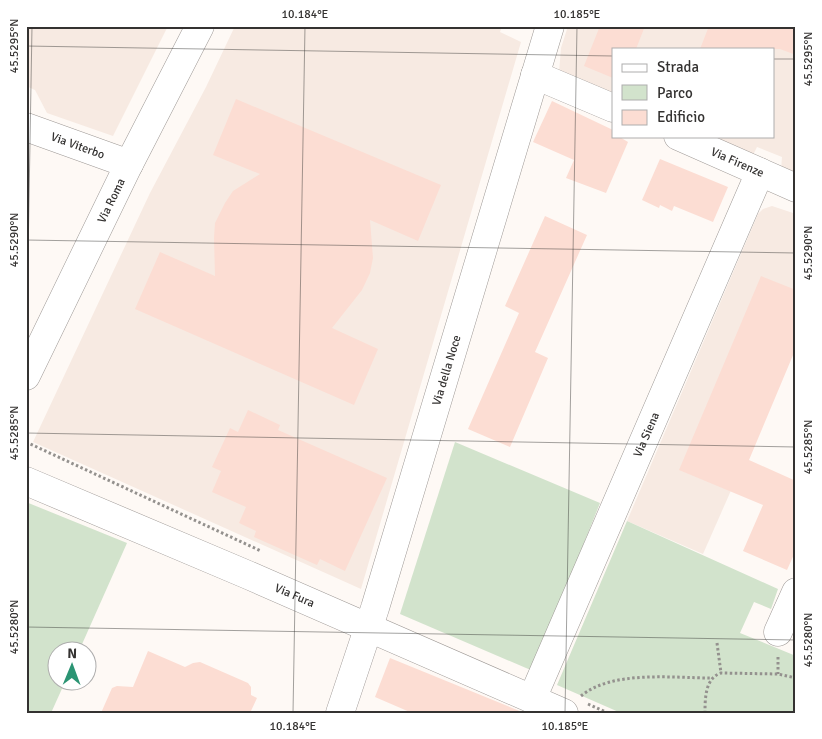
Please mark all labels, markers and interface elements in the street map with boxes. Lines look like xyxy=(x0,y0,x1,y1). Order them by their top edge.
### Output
text: 10.184°E xyxy=(282,7,329,22)
text: 10.185°E xyxy=(554,7,601,22)
text: 45.5295°N xyxy=(7,19,22,73)
text: 45.5295°N xyxy=(801,32,816,86)
legend xyxy=(612,48,774,138)
text: Strada xyxy=(657,58,699,76)
text: Parco xyxy=(657,84,693,102)
text: Edificio xyxy=(657,108,705,126)
street label: Via Viterbo xyxy=(49,129,107,162)
street label: Via Firenze xyxy=(709,144,766,180)
street label: Via Roma xyxy=(94,176,128,225)
text: 45.5290°N xyxy=(7,213,22,267)
text: 45.5290°N xyxy=(801,226,816,280)
street label: Via della Noce xyxy=(429,333,464,407)
text: 45.5285°N xyxy=(7,406,22,460)
street label: Via Siena xyxy=(630,410,663,459)
text: 45.5285°N xyxy=(801,420,816,474)
street label: Via Fura xyxy=(272,580,317,611)
text: 45.5280°N xyxy=(7,600,22,654)
text: 45.5280°N xyxy=(801,613,816,667)
north arrow xyxy=(48,642,98,692)
text: N xyxy=(67,645,77,662)
text: 10.184°E xyxy=(270,719,317,734)
text: 10.185°E xyxy=(542,719,589,734)

